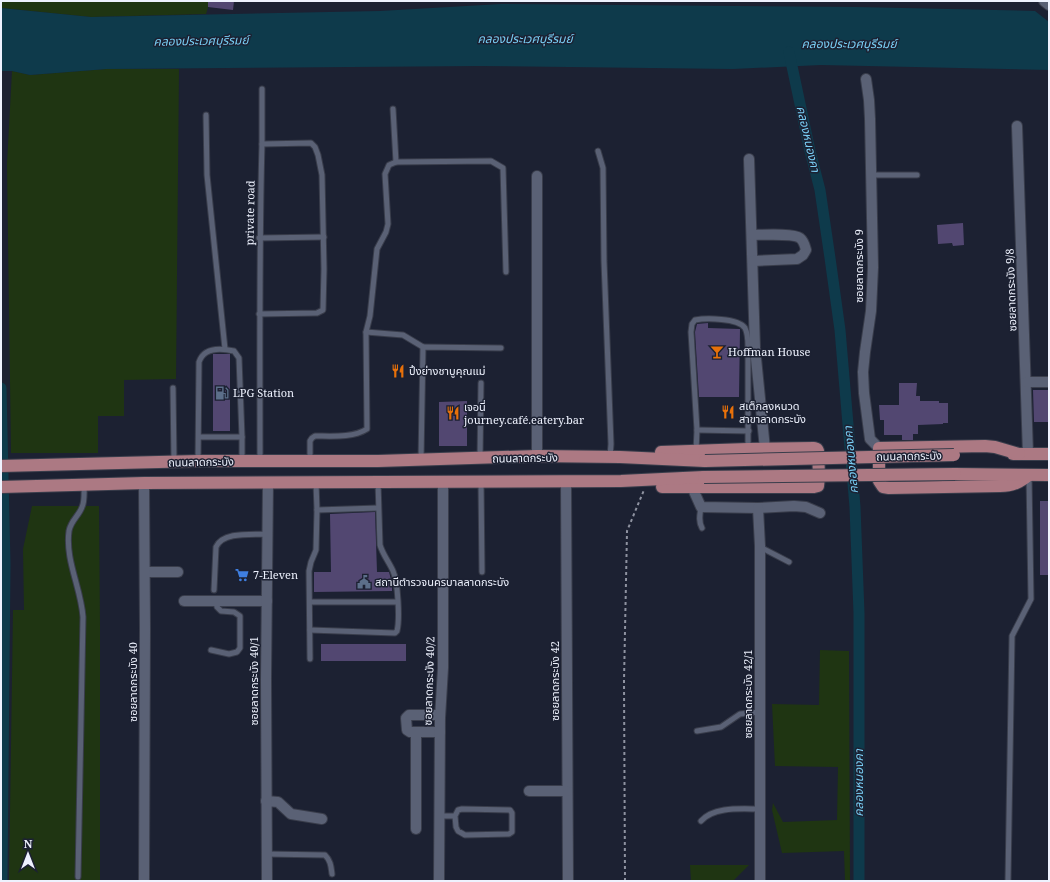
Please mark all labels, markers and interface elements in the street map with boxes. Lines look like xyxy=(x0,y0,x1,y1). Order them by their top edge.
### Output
water label: คลองประเวศบุรีรมย์ xyxy=(477,30,575,47)
water label: คลองประเวศบุรีรมย์ xyxy=(153,31,251,50)
water label: คลองประเวศบุรีรมย์ xyxy=(801,35,899,52)
water label: คลองหนองคา xyxy=(793,104,825,175)
street label: private road xyxy=(241,180,258,246)
street label: ซอยลาดกระบัง 9 xyxy=(851,229,866,303)
street label: ซอยลาดกระบัง 9/8 xyxy=(1002,248,1019,332)
bar icon: Hoffman House xyxy=(709,344,725,360)
place label: Hoffman House xyxy=(728,344,810,359)
restaurant icon: ปิ้งย่างชาบูคุณแม่ xyxy=(390,363,406,379)
place label: ปิ้งย่างชาบูคุณแม่ xyxy=(409,363,485,378)
fuel station icon: LPG Station xyxy=(214,385,230,401)
place label: LPG Station xyxy=(233,385,294,400)
place label: สเต็กลุงหนวด สาขาลาดกระบัง xyxy=(739,398,806,426)
place label: เจอนี่ journey.café.eatery.bar xyxy=(463,399,585,427)
restaurant icon: สเต็กลุงหนวด สาขาลาดกระบัง xyxy=(720,404,736,420)
restaurant icon: เจอนี่ journey.café.eatery.bar xyxy=(445,405,461,421)
water label: คลองหนองคา xyxy=(839,425,862,494)
street label: ถนนลาดกระบัง xyxy=(876,447,942,464)
street label: ถนนลาดกระบัง xyxy=(492,449,558,466)
street label: ถนนลาดกระบัง xyxy=(168,453,234,470)
supermarket icon: 7-Eleven xyxy=(234,567,250,583)
place label: 7-Eleven xyxy=(253,567,298,582)
public building icon: สถานีตำรวจนครบาลลาดกระบัง xyxy=(356,574,372,590)
place label: สถานีตำรวจนครบาลลาดกระบัง xyxy=(375,574,509,589)
street label: ซอยลาดกระบัง 40/1 xyxy=(246,636,261,726)
street label: ซอยลาดกระบัง 40/2 xyxy=(419,636,438,726)
street label: ซอยลาดกระบัง 42 xyxy=(547,641,562,721)
street label: ซอยลาดกระบัง 40 xyxy=(125,642,140,722)
street label: ซอยลาดกระบัง 42/1 xyxy=(740,649,755,739)
water label: คลองหนองคา xyxy=(850,748,867,817)
north arrow xyxy=(8,834,48,874)
text: N xyxy=(24,836,33,851)

